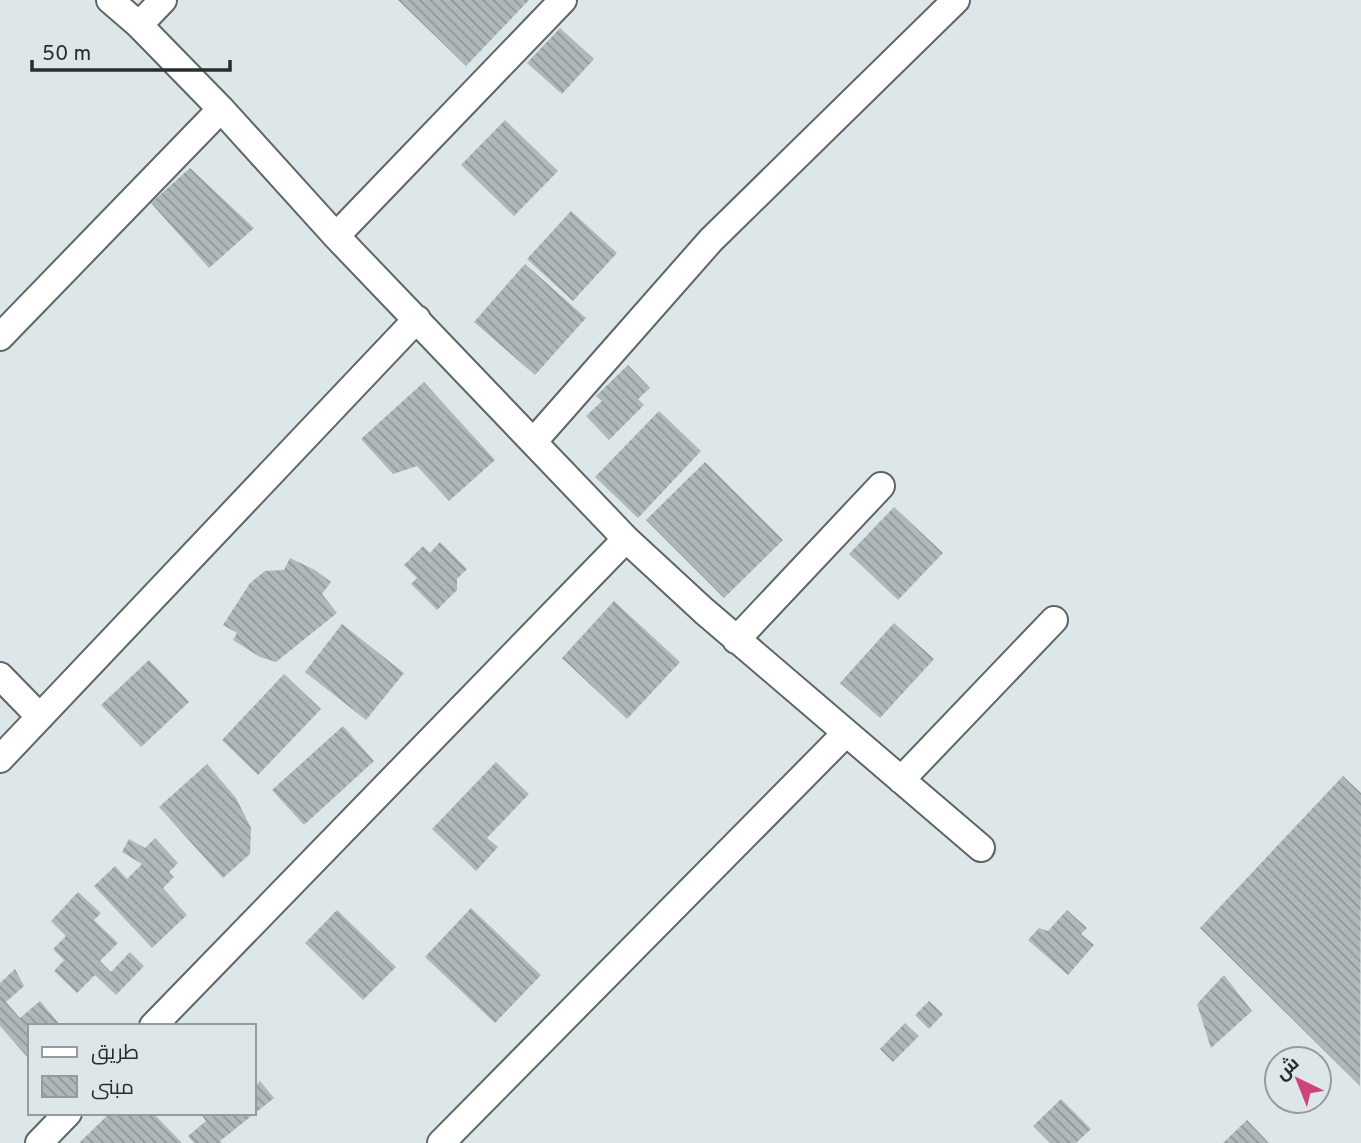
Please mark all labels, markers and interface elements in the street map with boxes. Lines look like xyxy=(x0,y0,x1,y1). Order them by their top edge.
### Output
scale bar xyxy=(32,28,229,72)
text: 50 m xyxy=(42,41,91,68)
legend xyxy=(28,1024,256,1115)
text: طريق xyxy=(91,1040,139,1067)
north arrow xyxy=(1263,1045,1333,1115)
text: ش xyxy=(1271,1052,1305,1086)
text: مبنى xyxy=(91,1075,134,1102)

